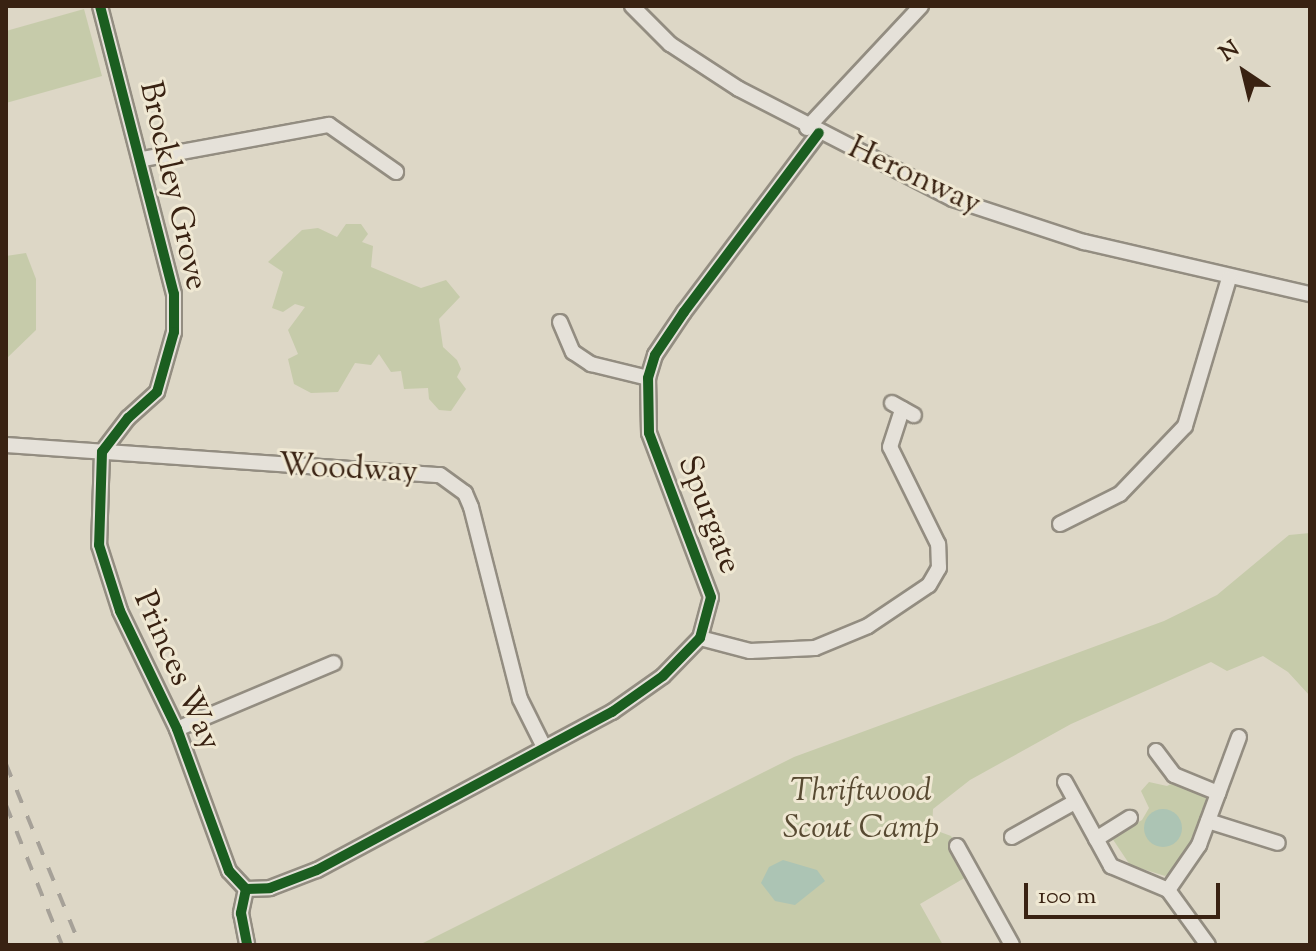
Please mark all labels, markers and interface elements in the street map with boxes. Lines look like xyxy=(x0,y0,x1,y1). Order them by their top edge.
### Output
north arrow xyxy=(1204,32,1284,112)
text: N xyxy=(1214,34,1247,70)
street label: Brockley Grove xyxy=(129,78,215,294)
street label: Heronway xyxy=(842,130,986,224)
street label: Woodway xyxy=(277,447,419,493)
street label: Spurgate xyxy=(668,451,748,579)
street label: Princes Way xyxy=(124,586,228,756)
park label: Thriftwood Scout Camp xyxy=(783,774,939,849)
scale bar xyxy=(1028,867,1224,917)
text: 100 m xyxy=(1038,880,1096,914)

